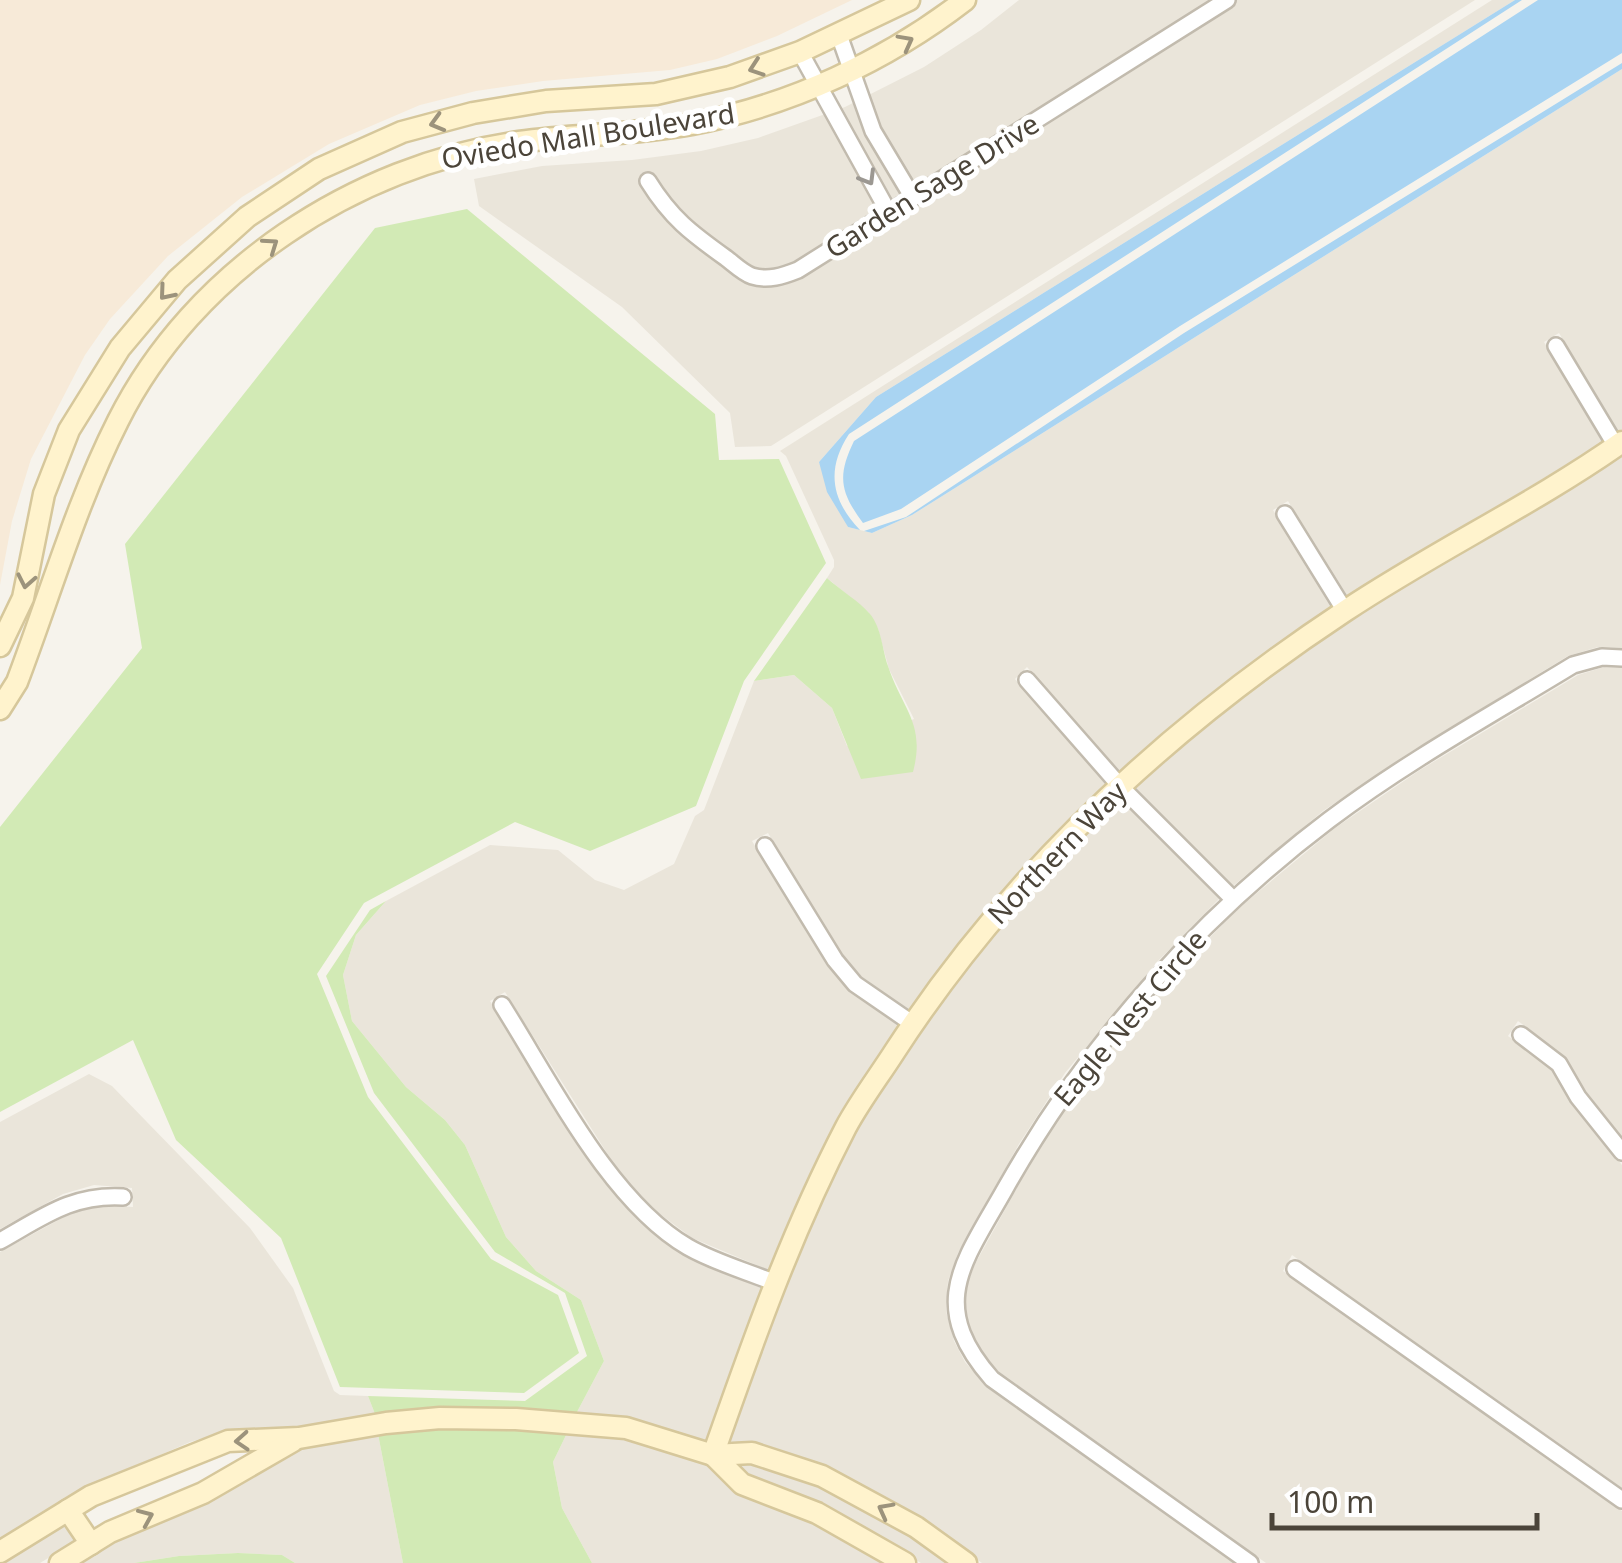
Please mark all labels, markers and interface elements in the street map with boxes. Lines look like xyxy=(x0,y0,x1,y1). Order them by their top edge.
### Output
one-way arrow xyxy=(895,35,913,54)
one-way arrow xyxy=(748,56,765,77)
street label: Oviedo Mall Boulevard xyxy=(438,93,737,177)
street label: Garden Sage Drive xyxy=(817,104,1046,266)
one-way arrow xyxy=(429,111,446,132)
one-way arrow xyxy=(856,167,875,185)
one-way arrow xyxy=(260,239,279,257)
one-way arrow xyxy=(160,282,178,300)
one-way arrow xyxy=(17,572,38,589)
street label: Northern Way xyxy=(978,772,1135,932)
street label: Eagle Nest Circle xyxy=(1044,921,1214,1113)
one-way arrow xyxy=(233,1429,249,1451)
scale bar xyxy=(1272,1468,1537,1530)
text: 100 m xyxy=(1287,1481,1374,1522)
one-way arrow xyxy=(877,1503,895,1523)
one-way arrow xyxy=(136,1509,154,1529)

